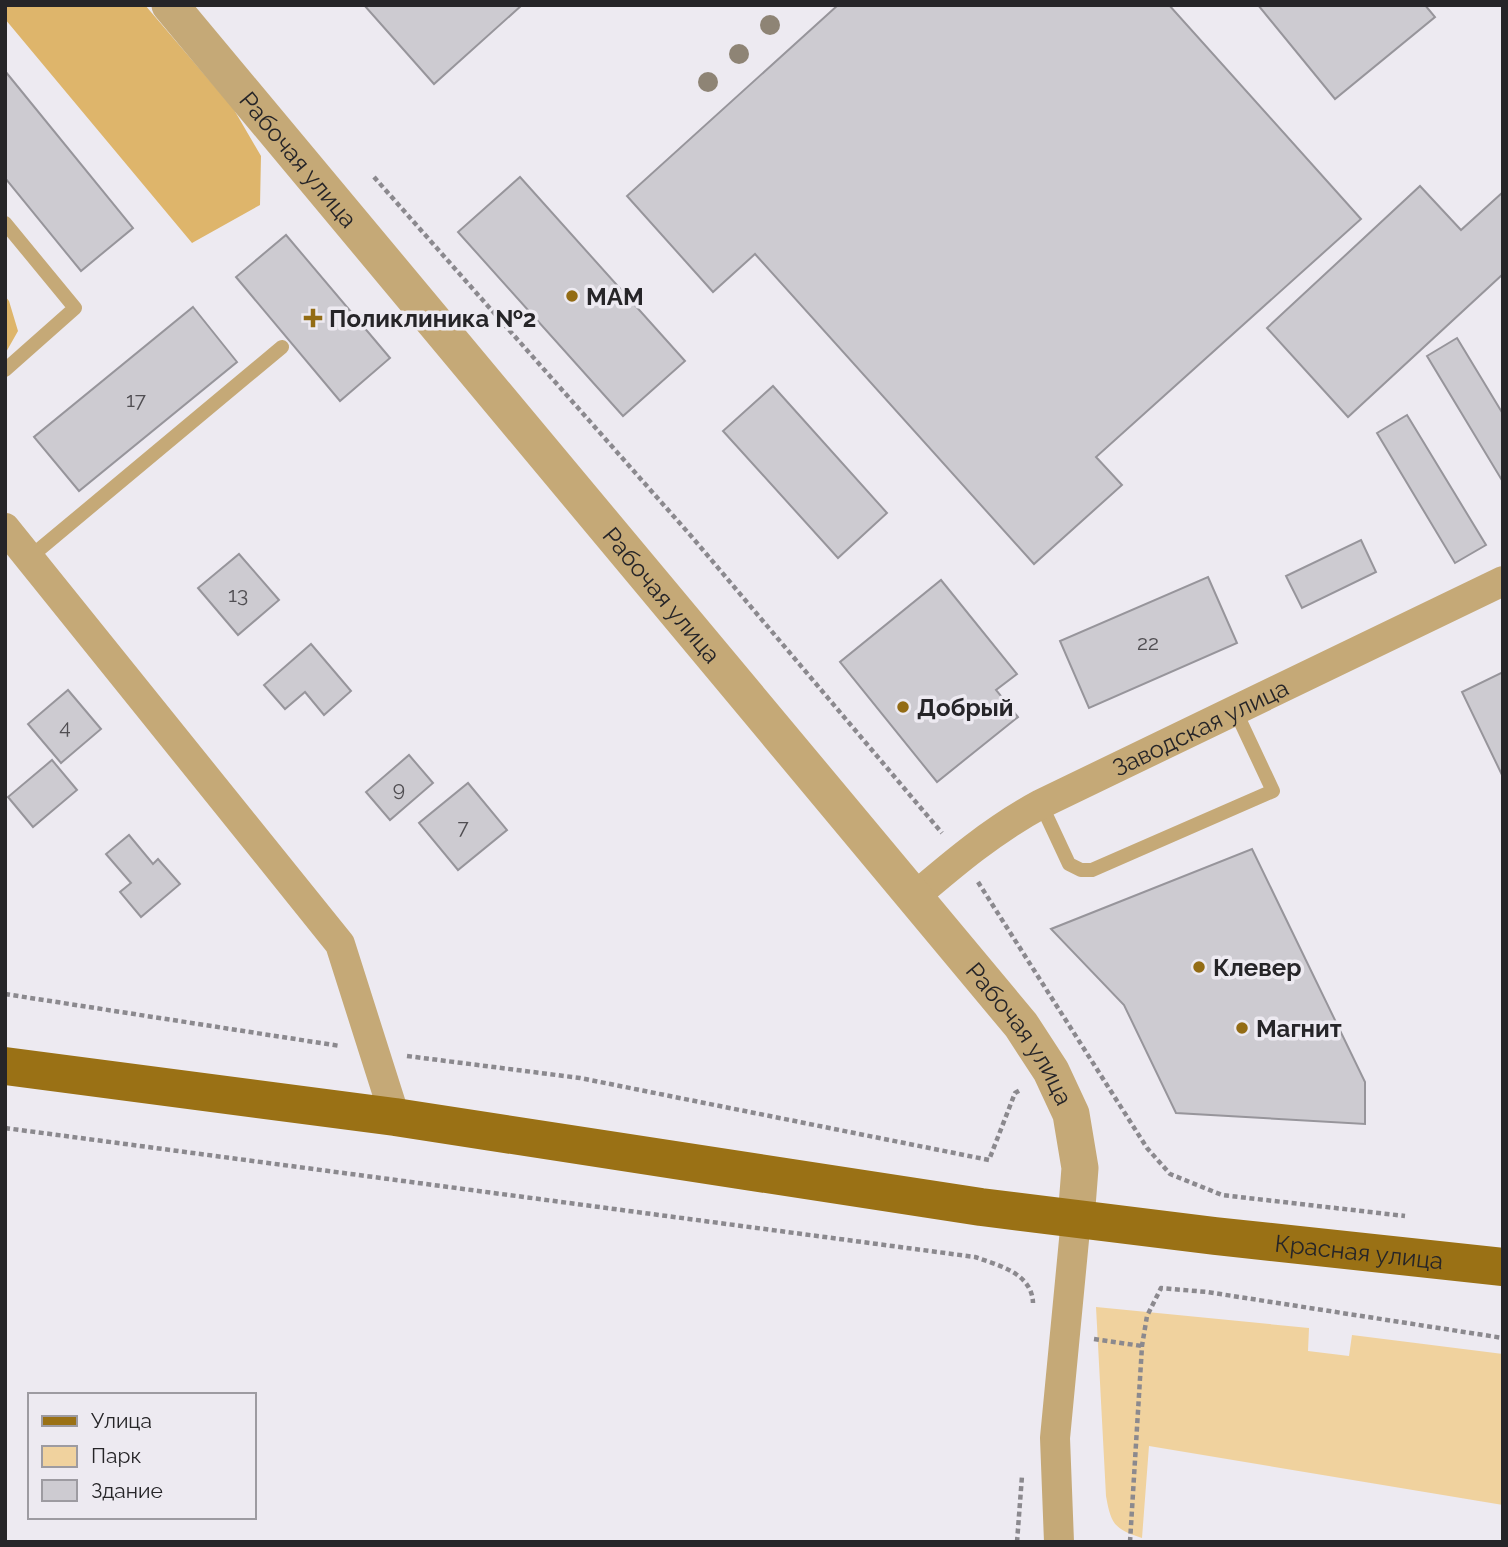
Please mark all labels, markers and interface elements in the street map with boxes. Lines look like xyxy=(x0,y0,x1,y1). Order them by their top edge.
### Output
street label: Рабочая улица xyxy=(234,86,364,233)
place label: МАМ xyxy=(586,282,644,311)
marker: МАМ xyxy=(564,288,580,304)
place label: Поликлиника №2 xyxy=(329,304,536,333)
marker: Поликлиника №2 xyxy=(303,308,323,328)
house number: 17 xyxy=(126,387,147,412)
street label: Рабочая улица xyxy=(597,521,727,669)
house number: 13 xyxy=(228,582,248,607)
house number: 22 xyxy=(1137,630,1159,655)
street label: Заводская улица xyxy=(1108,672,1293,782)
place label: Добрый xyxy=(917,693,1014,722)
marker: Добрый xyxy=(895,699,911,715)
house number: 4 xyxy=(59,714,71,739)
house number: 9 xyxy=(393,776,405,801)
house number: 7 xyxy=(457,814,469,839)
place label: Клевер xyxy=(1213,953,1301,982)
street label: Рабочая улица xyxy=(960,956,1079,1110)
marker: Клевер xyxy=(1191,959,1207,975)
place label: Магнит xyxy=(1256,1014,1342,1043)
marker: Магнит xyxy=(1234,1020,1250,1036)
street label: Красная улица xyxy=(1273,1228,1445,1275)
legend xyxy=(28,1393,256,1519)
text: Улица xyxy=(91,1408,152,1433)
text: Парк xyxy=(91,1443,141,1468)
text: Здание xyxy=(91,1478,163,1503)

